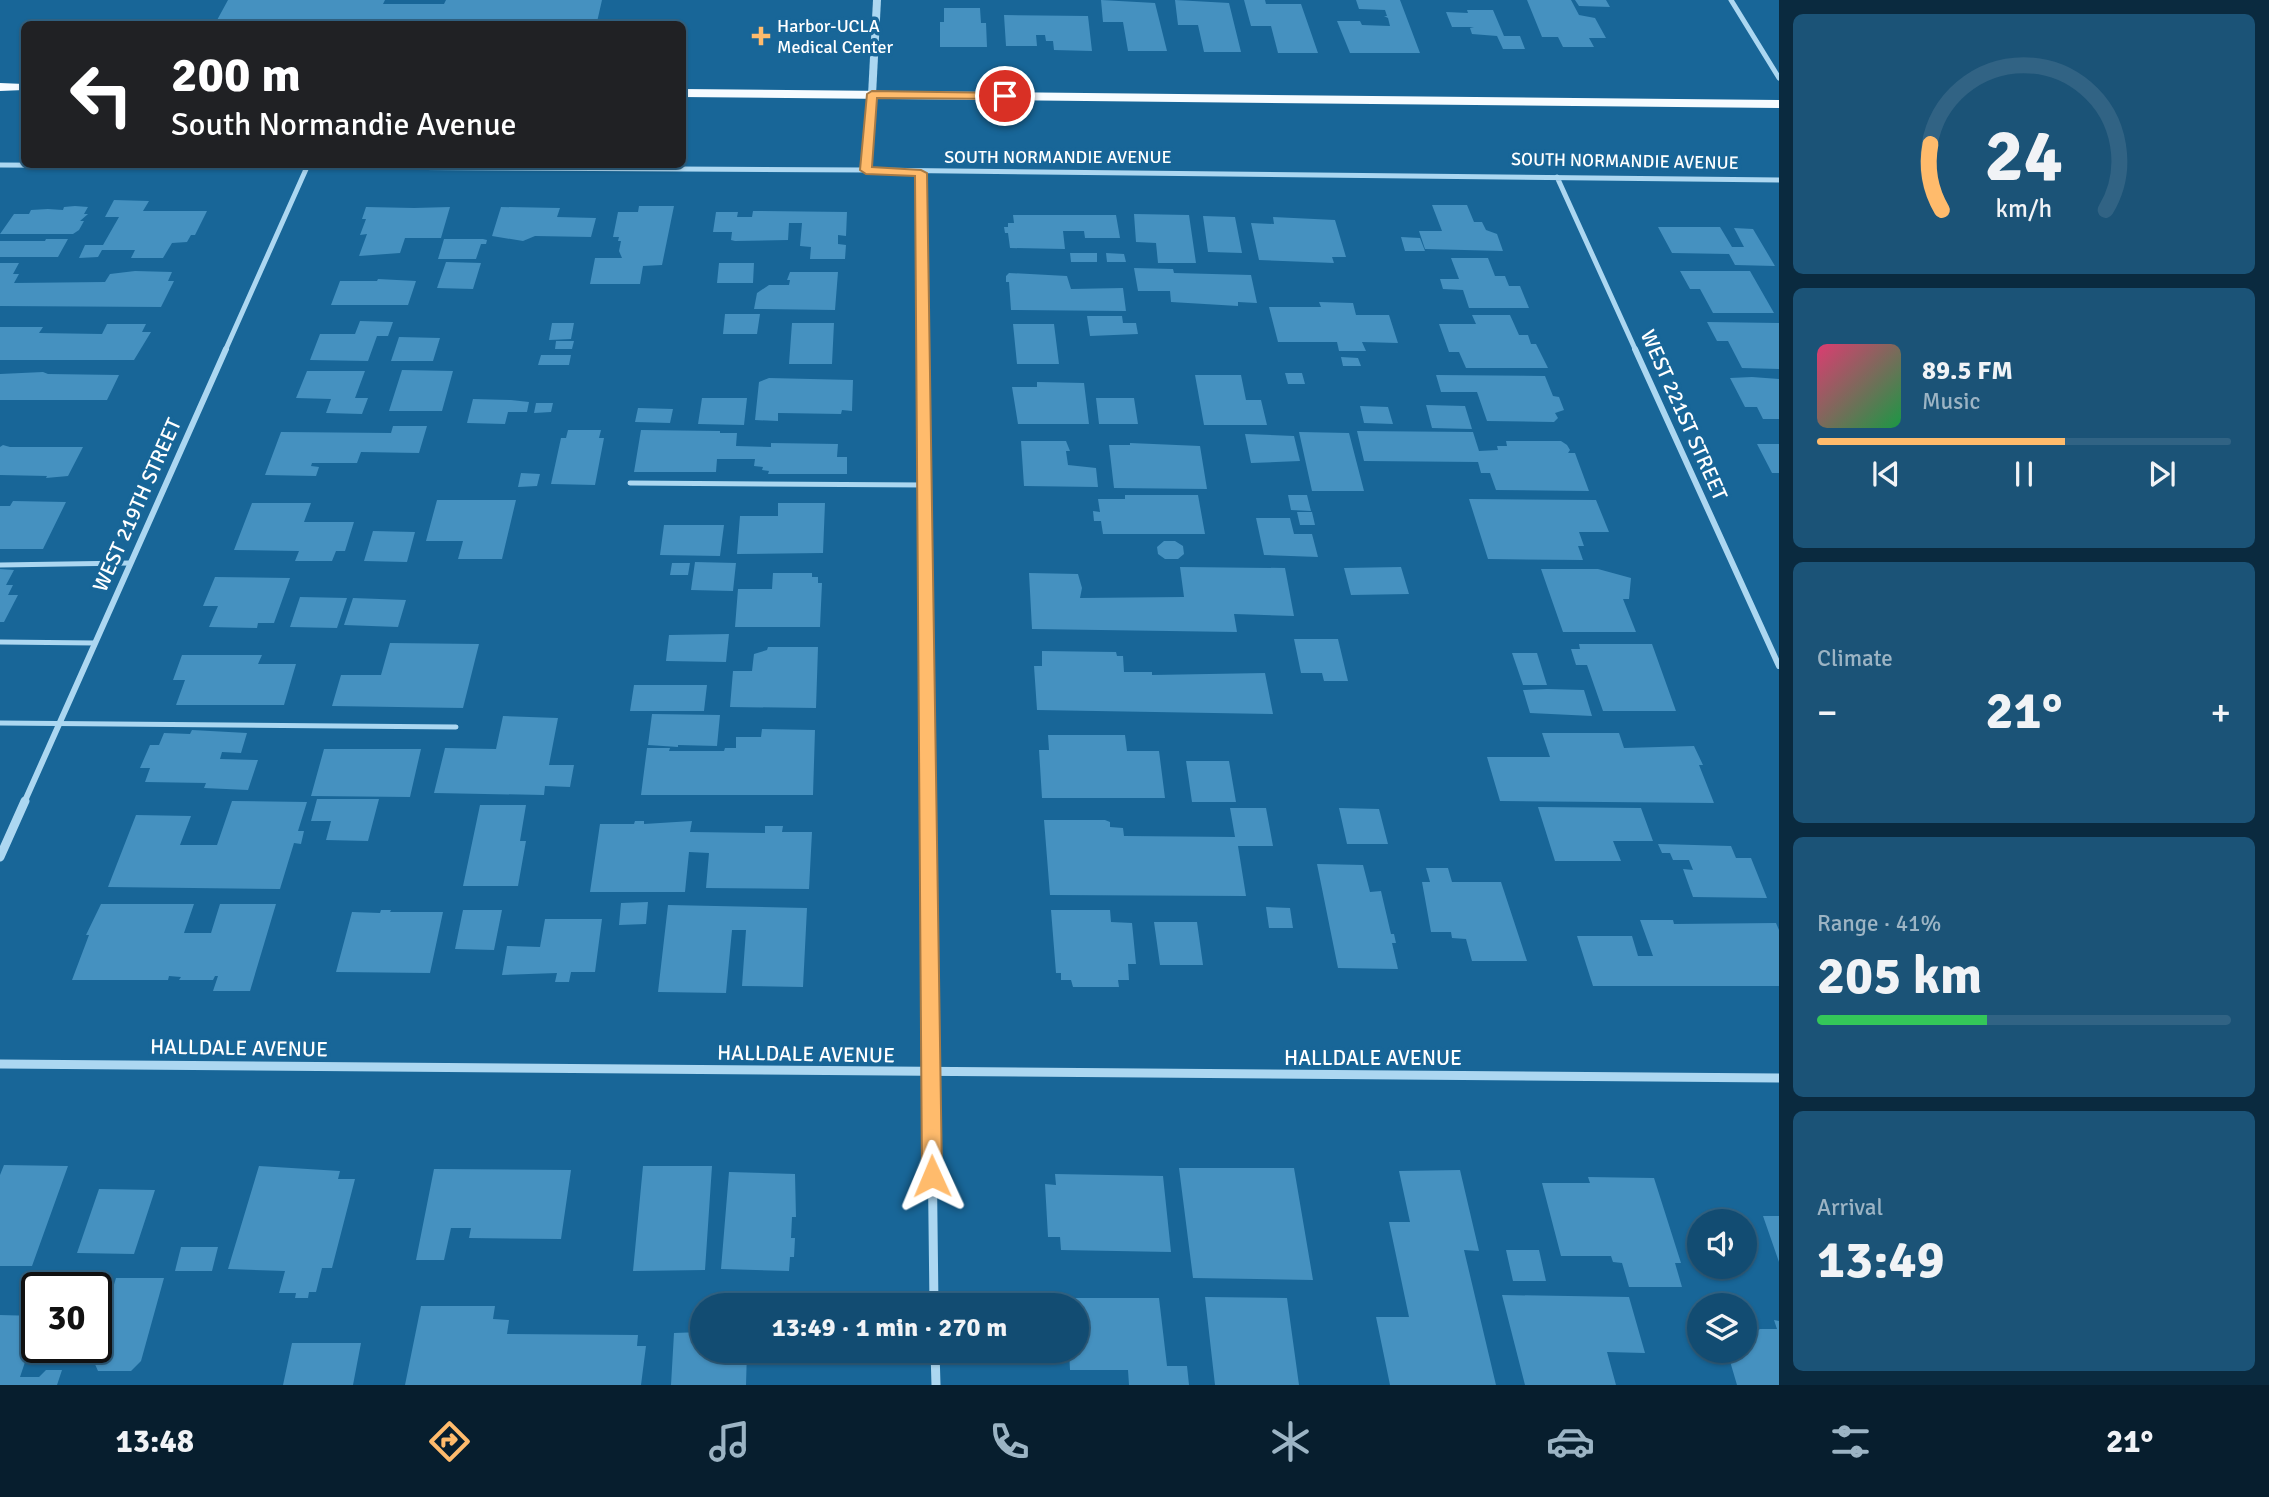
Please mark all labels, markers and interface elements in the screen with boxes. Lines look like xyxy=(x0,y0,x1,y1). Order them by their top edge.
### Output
place label: Harbor-UCLA Medical Center xyxy=(777,15,893,58)
marker: Harbor-UCLA Medical Center xyxy=(751,26,771,46)
text: 200 m xyxy=(171,45,301,105)
icon: left xyxy=(56,49,147,140)
pin xyxy=(975,66,1035,126)
icon: arrive xyxy=(986,77,1024,115)
text: South Normandie Avenue xyxy=(171,105,517,144)
text: 24 xyxy=(1985,112,2063,201)
street label: SOUTH NORMANDIE AVENUE xyxy=(944,146,1172,168)
street label: SOUTH NORMANDIE AVENUE xyxy=(1511,148,1739,174)
text: km/h xyxy=(1996,193,2052,224)
street label: WEST 221ST STREET xyxy=(1635,326,1734,505)
text: 89.5 FM xyxy=(1922,355,2013,387)
text: Music xyxy=(1922,387,1980,416)
street label: WEST 219TH STREET xyxy=(87,414,187,596)
icon: previous xyxy=(1867,455,1905,493)
icon: pause xyxy=(2005,455,2043,493)
icon: next xyxy=(2143,455,2181,493)
text: Climate xyxy=(1817,644,1893,673)
text: 21° xyxy=(1986,679,2062,743)
text: − xyxy=(1817,689,1838,736)
text: + xyxy=(2210,689,2231,736)
text: Range · 41% xyxy=(1817,909,1941,938)
text: 205 km xyxy=(1817,944,1982,1008)
street label: HALLDALE AVENUE xyxy=(150,1033,328,1063)
street label: HALLDALE AVENUE xyxy=(717,1039,895,1069)
street label: HALLDALE AVENUE xyxy=(1284,1045,1462,1071)
position arrow xyxy=(895,1139,969,1213)
text: Arrival xyxy=(1817,1193,1883,1222)
map controls xyxy=(1687,1209,1757,1363)
button: sound xyxy=(1687,1209,1757,1279)
text: 13:49 xyxy=(1817,1228,1945,1292)
speed limit sign: 30 xyxy=(21,1272,112,1363)
button: layers xyxy=(1687,1293,1757,1363)
text: 13:49 · 1 min · 270 m xyxy=(772,1312,1007,1344)
icon: directions xyxy=(425,1417,474,1466)
icon: music xyxy=(705,1417,754,1466)
icon: phone xyxy=(985,1417,1034,1466)
icon: climate xyxy=(1266,1417,1315,1466)
icon: car xyxy=(1546,1417,1595,1466)
icon: filters xyxy=(1826,1417,1875,1466)
text: 13:48 xyxy=(116,1422,194,1461)
text: 21° xyxy=(2106,1422,2153,1461)

